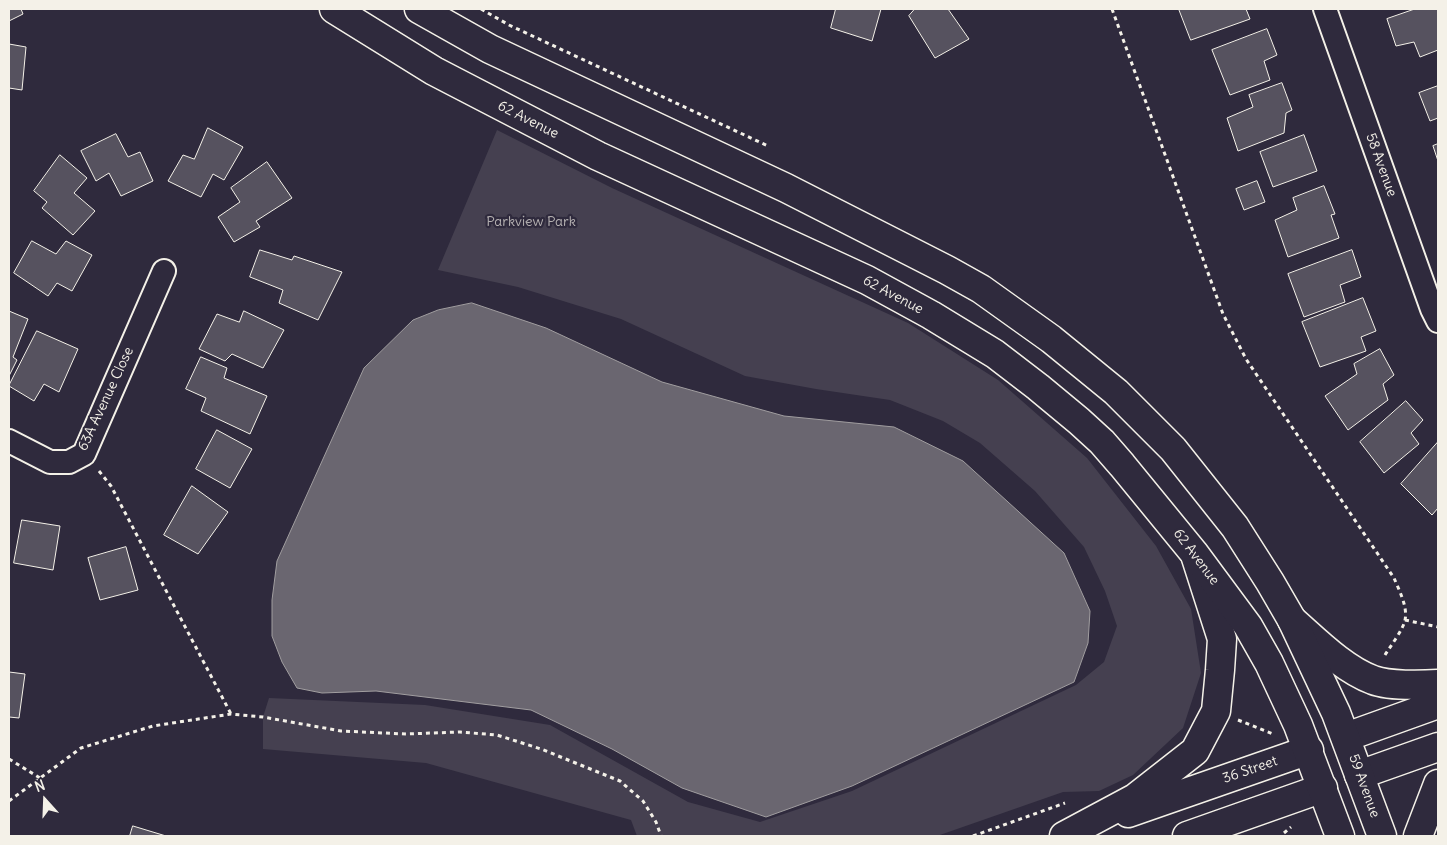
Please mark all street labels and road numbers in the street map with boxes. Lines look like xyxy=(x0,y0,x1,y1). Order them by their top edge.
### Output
street label: 62 Avenue xyxy=(495,98,561,142)
street label: 58 Avenue xyxy=(1362,131,1400,199)
street label: 62 Avenue xyxy=(860,272,926,318)
street label: 63A Avenue Close xyxy=(75,344,137,454)
street label: 62 Avenue xyxy=(1169,526,1223,588)
street label: 59 Avenue xyxy=(1345,752,1383,820)
street label: 36 Street xyxy=(1220,753,1280,787)

